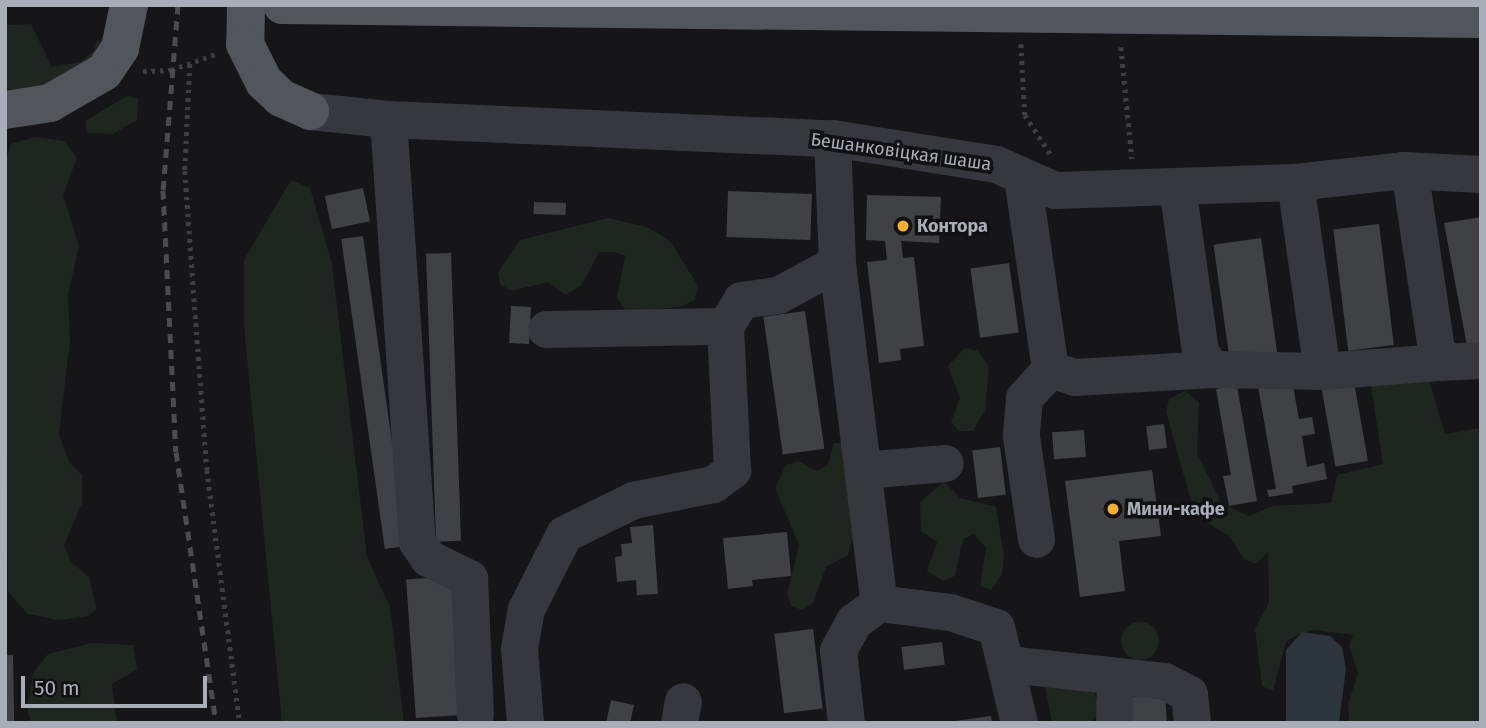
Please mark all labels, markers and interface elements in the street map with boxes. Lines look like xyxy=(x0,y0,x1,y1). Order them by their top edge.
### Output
street label: Бешанковіцкая шаша xyxy=(809,129,993,175)
place label: Контора xyxy=(917,215,988,237)
marker: Контора xyxy=(895,218,911,234)
place label: Мини-кафе xyxy=(1127,498,1225,520)
marker: Мини-кафе xyxy=(1105,501,1121,517)
scale bar xyxy=(24,662,210,706)
text: 50 m xyxy=(34,675,80,701)

